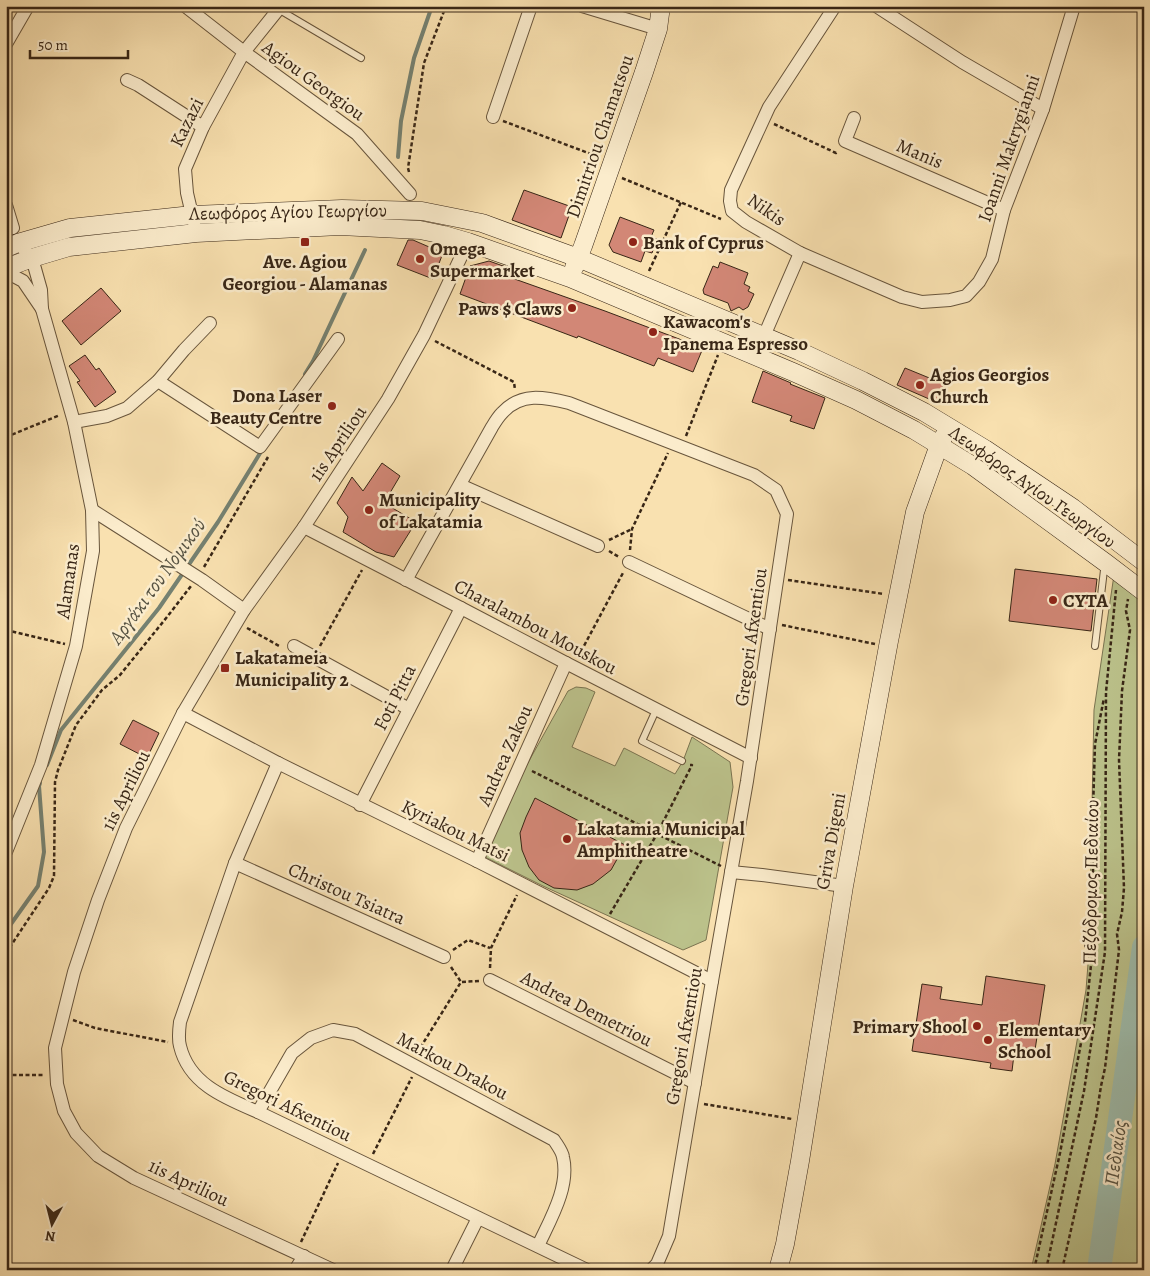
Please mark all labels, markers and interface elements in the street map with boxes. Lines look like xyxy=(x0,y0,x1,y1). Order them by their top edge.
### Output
scale bar xyxy=(30,28,128,60)
street label: Agiou Georgiou xyxy=(256,34,371,127)
text: 50 m xyxy=(38,35,68,55)
street label: Dimitriou Chamatsou xyxy=(560,50,640,222)
street label: Ioanni Makrygianni xyxy=(972,71,1046,226)
street label: Kazazi xyxy=(164,93,210,152)
street label: Manis xyxy=(892,133,947,175)
street label: Nikis xyxy=(742,187,791,232)
street label: Λεωφόρος Αγίου Γεωργίου xyxy=(188,197,387,227)
place label: Bank of Cyprus xyxy=(643,230,764,256)
marker: Ave. Agiou Georgiou - Alamanas xyxy=(299,236,311,248)
place label: Omega Supermarket xyxy=(430,236,535,284)
marker: Bank of Cyprus xyxy=(627,236,639,248)
place label: Ave. Agiou Georgiou - Alamanas xyxy=(222,249,388,297)
marker: Omega Supermarket xyxy=(414,253,426,265)
place label: Paws $ Claws xyxy=(458,296,562,322)
marker: Paws $ Claws xyxy=(566,302,578,314)
place label: Kawacom's Ipanema Espresso xyxy=(663,309,808,357)
marker: Kawacom's Ipanema Espresso xyxy=(647,326,659,338)
place label: Agios Georgios Church xyxy=(929,362,1050,410)
marker: Agios Georgios Church xyxy=(914,379,926,391)
place label: Dona Laser Beauty Centre xyxy=(210,383,322,431)
street label: 1is Apriliou xyxy=(303,400,373,487)
marker: Dona Laser Beauty Centre xyxy=(326,400,338,412)
street label: Λεωφόρος Αγίου Γεωργίου xyxy=(943,419,1121,554)
place label: Municipality of Lakatamia xyxy=(379,487,483,535)
marker: Municipality of Lakatamia xyxy=(363,504,375,516)
water label: Αργάκι του Νομικού xyxy=(102,513,212,650)
street label: Alamanas xyxy=(50,542,86,621)
street label: Gregori Afxentiou xyxy=(728,566,774,708)
street label: Charalambou Mouskou xyxy=(449,573,622,681)
place label: CYTA xyxy=(1063,588,1109,614)
marker: CYTA xyxy=(1047,594,1059,606)
place label: Lakatameia Municipality 2 xyxy=(235,645,349,693)
street label: Foti Pitta xyxy=(367,660,423,735)
marker: Lakatameia Municipality 2 xyxy=(219,662,231,674)
street label: Andrea Zakou xyxy=(471,700,539,811)
street label: 1is Apriliou xyxy=(95,745,157,835)
street label: Griva Digeni xyxy=(810,791,852,892)
street label: Kyriakou Matsi xyxy=(397,793,514,868)
street label: Πεζόδρομος Πεδιαίου xyxy=(1077,799,1105,965)
place label: Lakatamia Municipal Amphitheatre xyxy=(576,816,745,864)
marker: Lakatamia Municipal Amphitheatre xyxy=(561,833,573,845)
street label: Christou Tsiatra xyxy=(284,856,409,931)
street label: Andrea Demetriou xyxy=(515,964,657,1054)
street label: Gregori Afxentiou xyxy=(659,965,709,1107)
place label: Primary Shool xyxy=(852,1014,967,1040)
place label: Elementary School xyxy=(998,1017,1092,1065)
marker: Primary Shool xyxy=(971,1020,983,1032)
street label: Markou Drakou xyxy=(392,1026,513,1107)
marker: Elementary School xyxy=(982,1034,994,1046)
street label: Gregori Afxentiou xyxy=(219,1064,357,1148)
water label: Πεδιαίος xyxy=(1098,1118,1133,1187)
street label: 1is Apriliou xyxy=(144,1153,234,1213)
north arrow xyxy=(28,1198,78,1248)
text: N xyxy=(44,1226,57,1246)

